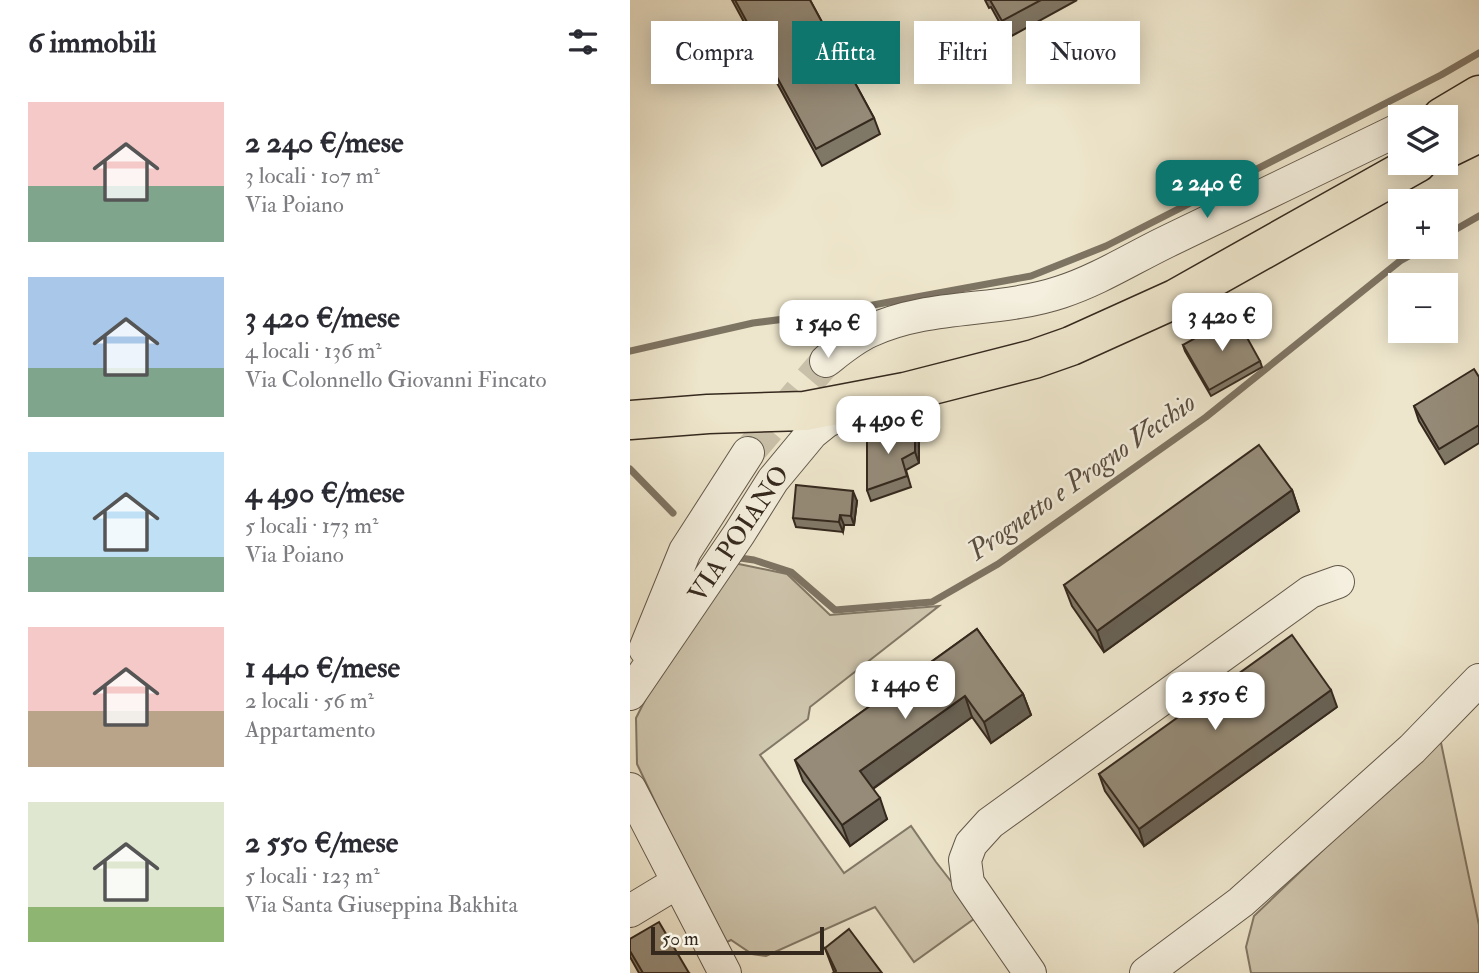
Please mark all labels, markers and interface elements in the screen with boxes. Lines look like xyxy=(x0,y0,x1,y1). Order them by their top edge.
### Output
chip: Compra xyxy=(651,21,778,84)
chip: Affitta xyxy=(792,21,900,84)
chip: Filtri xyxy=(914,21,1012,84)
chip: Nuovo xyxy=(1026,21,1140,84)
icon: filters xyxy=(564,23,602,61)
text: 6 immobili xyxy=(28,24,157,61)
map controls xyxy=(1388,105,1458,343)
button: layers xyxy=(1388,105,1458,175)
text: 2 240 €/mese xyxy=(245,124,403,161)
icon: home xyxy=(84,130,168,214)
pin: 2 240 € xyxy=(1142,160,1272,220)
text: 3 locali · 107 m² xyxy=(245,161,380,190)
text: 2 240 € xyxy=(1172,168,1242,197)
button: + xyxy=(1388,189,1458,259)
text: Via Poiano xyxy=(245,190,344,219)
button: − xyxy=(1388,273,1458,343)
pin: 3 420 € xyxy=(1157,294,1287,353)
text: 3 420 €/mese xyxy=(245,299,400,336)
pin: 1 540 € xyxy=(763,300,893,360)
text: 3 420 € xyxy=(1188,301,1256,330)
icon: home xyxy=(84,305,168,389)
text: 1 540 € xyxy=(795,308,861,337)
text: 4 locali · 136 m² xyxy=(245,336,382,365)
text: Via Colonnello Giovanni Fincato xyxy=(245,365,547,394)
water label: Prognetto e Progno Vecchio xyxy=(961,385,1203,569)
pin: 4 490 € xyxy=(823,396,953,456)
text: 4 490 € xyxy=(852,404,924,433)
street label: VIA POIANO xyxy=(682,460,796,608)
text: 4 490 €/mese xyxy=(245,474,405,511)
icon: home xyxy=(84,480,168,564)
text: 5 locali · 173 m² xyxy=(245,511,379,540)
text: Via Poiano xyxy=(245,540,344,569)
text: 1 440 €/mese xyxy=(245,649,400,686)
icon: home xyxy=(84,655,168,739)
pin: 1 440 € xyxy=(840,662,970,721)
text: 1 440 € xyxy=(871,669,939,698)
pin: 2 550 € xyxy=(1150,672,1280,732)
text: 2 550 € xyxy=(1182,680,1248,709)
text: 2 locali · 56 m² xyxy=(245,686,374,715)
text: Appartamento xyxy=(245,715,375,744)
text: 2 550 €/mese xyxy=(245,824,398,861)
icon: home xyxy=(84,830,168,914)
text: 5 locali · 123 m² xyxy=(245,861,380,890)
text: Via Santa Giuseppina Bakhita xyxy=(245,890,518,919)
scale bar xyxy=(651,924,824,956)
text: 50 m xyxy=(662,927,699,951)

